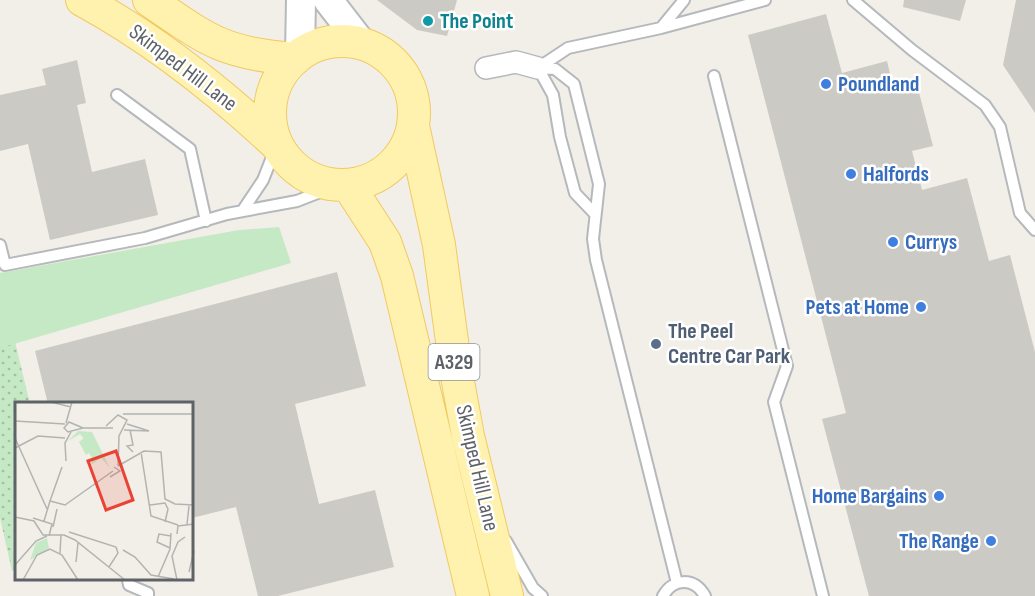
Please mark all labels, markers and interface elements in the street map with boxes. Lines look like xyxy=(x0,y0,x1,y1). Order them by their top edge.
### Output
place label: The Point xyxy=(440,8,513,35)
marker: The Point xyxy=(421,14,435,28)
street label: Skimped Hill Lane xyxy=(124,19,242,117)
place label: Poundland xyxy=(838,71,919,98)
marker: Poundland xyxy=(819,77,833,91)
place label: Halfords xyxy=(863,161,929,188)
marker: Halfords xyxy=(844,167,858,181)
place label: Currys xyxy=(905,229,957,256)
marker: Currys xyxy=(886,235,900,249)
place label: Pets at Home xyxy=(806,294,909,321)
marker: Pets at Home xyxy=(914,300,928,314)
place label: The Peel Centre Car Park xyxy=(668,318,791,370)
marker: The Peel Centre Car Park xyxy=(649,337,663,351)
road number: A329 xyxy=(428,344,480,380)
inset map xyxy=(15,402,194,581)
street label: Skimped Hill Lane xyxy=(449,402,505,534)
place label: Home Bargains xyxy=(812,483,927,510)
marker: Home Bargains xyxy=(932,489,946,503)
place label: The Range xyxy=(899,528,979,555)
marker: The Range xyxy=(984,534,998,548)

